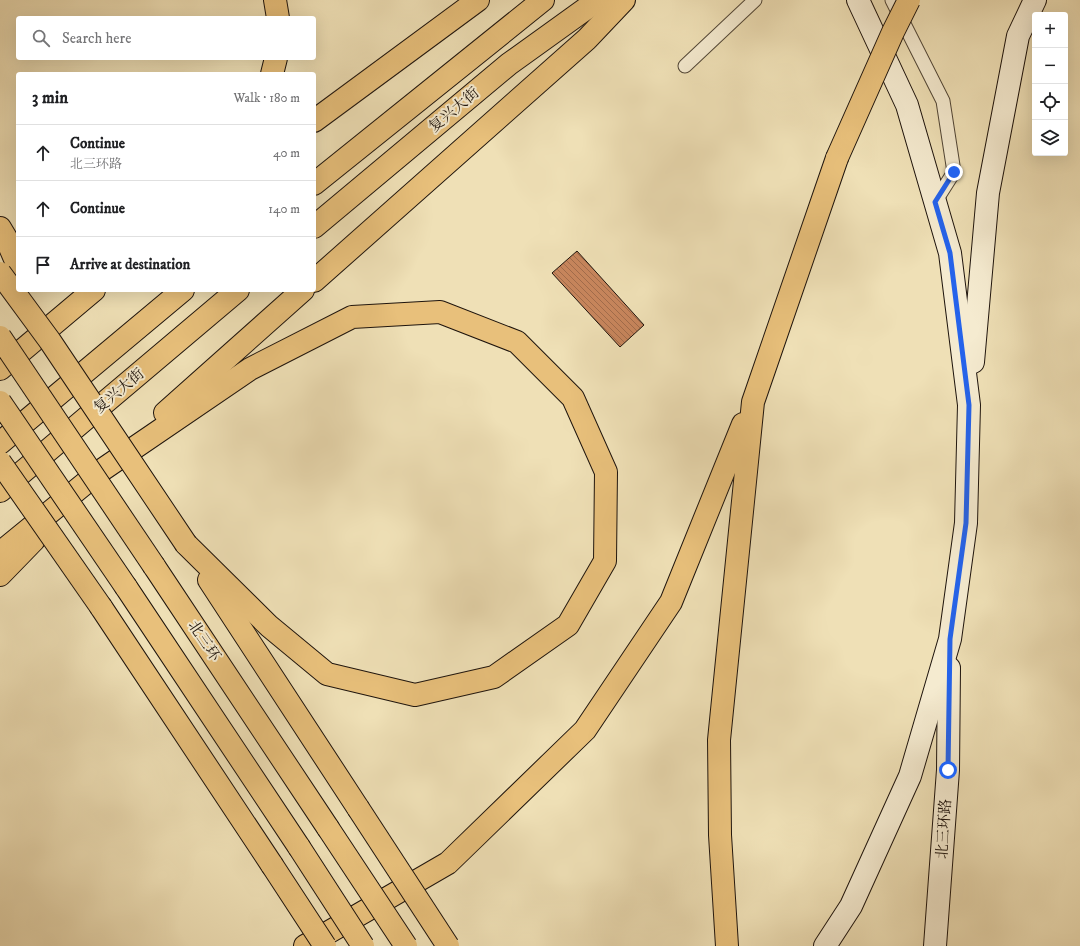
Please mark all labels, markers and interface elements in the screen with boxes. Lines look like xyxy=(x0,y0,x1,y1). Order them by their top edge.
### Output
map controls xyxy=(1032,12,1068,156)
button: + xyxy=(1032,12,1068,48)
search box xyxy=(16,16,316,60)
icon: search xyxy=(30,27,52,49)
text: Search here xyxy=(62,29,131,48)
button: − xyxy=(1032,48,1068,84)
street label: 复兴大街 xyxy=(425,83,483,137)
button: locate xyxy=(1032,84,1068,120)
text: 3 min xyxy=(32,87,68,109)
text: Walk · 180 m xyxy=(233,90,300,106)
button: layers xyxy=(1032,120,1068,156)
text: Continue xyxy=(70,134,125,153)
icon: ahead xyxy=(32,142,54,164)
text: 40 m xyxy=(273,145,300,161)
text: 北三环路 xyxy=(70,156,122,172)
route end xyxy=(945,163,963,181)
icon: ahead xyxy=(32,198,54,220)
text: Continue xyxy=(70,199,125,218)
text: 140 m xyxy=(268,201,300,217)
icon: arrive xyxy=(32,254,54,276)
text: Arrive at destination xyxy=(70,255,190,274)
street label: 复兴大街 xyxy=(90,364,148,418)
street label: 北三环 xyxy=(184,617,224,665)
route start xyxy=(939,761,957,779)
street label: 北三环路 xyxy=(932,798,956,860)

